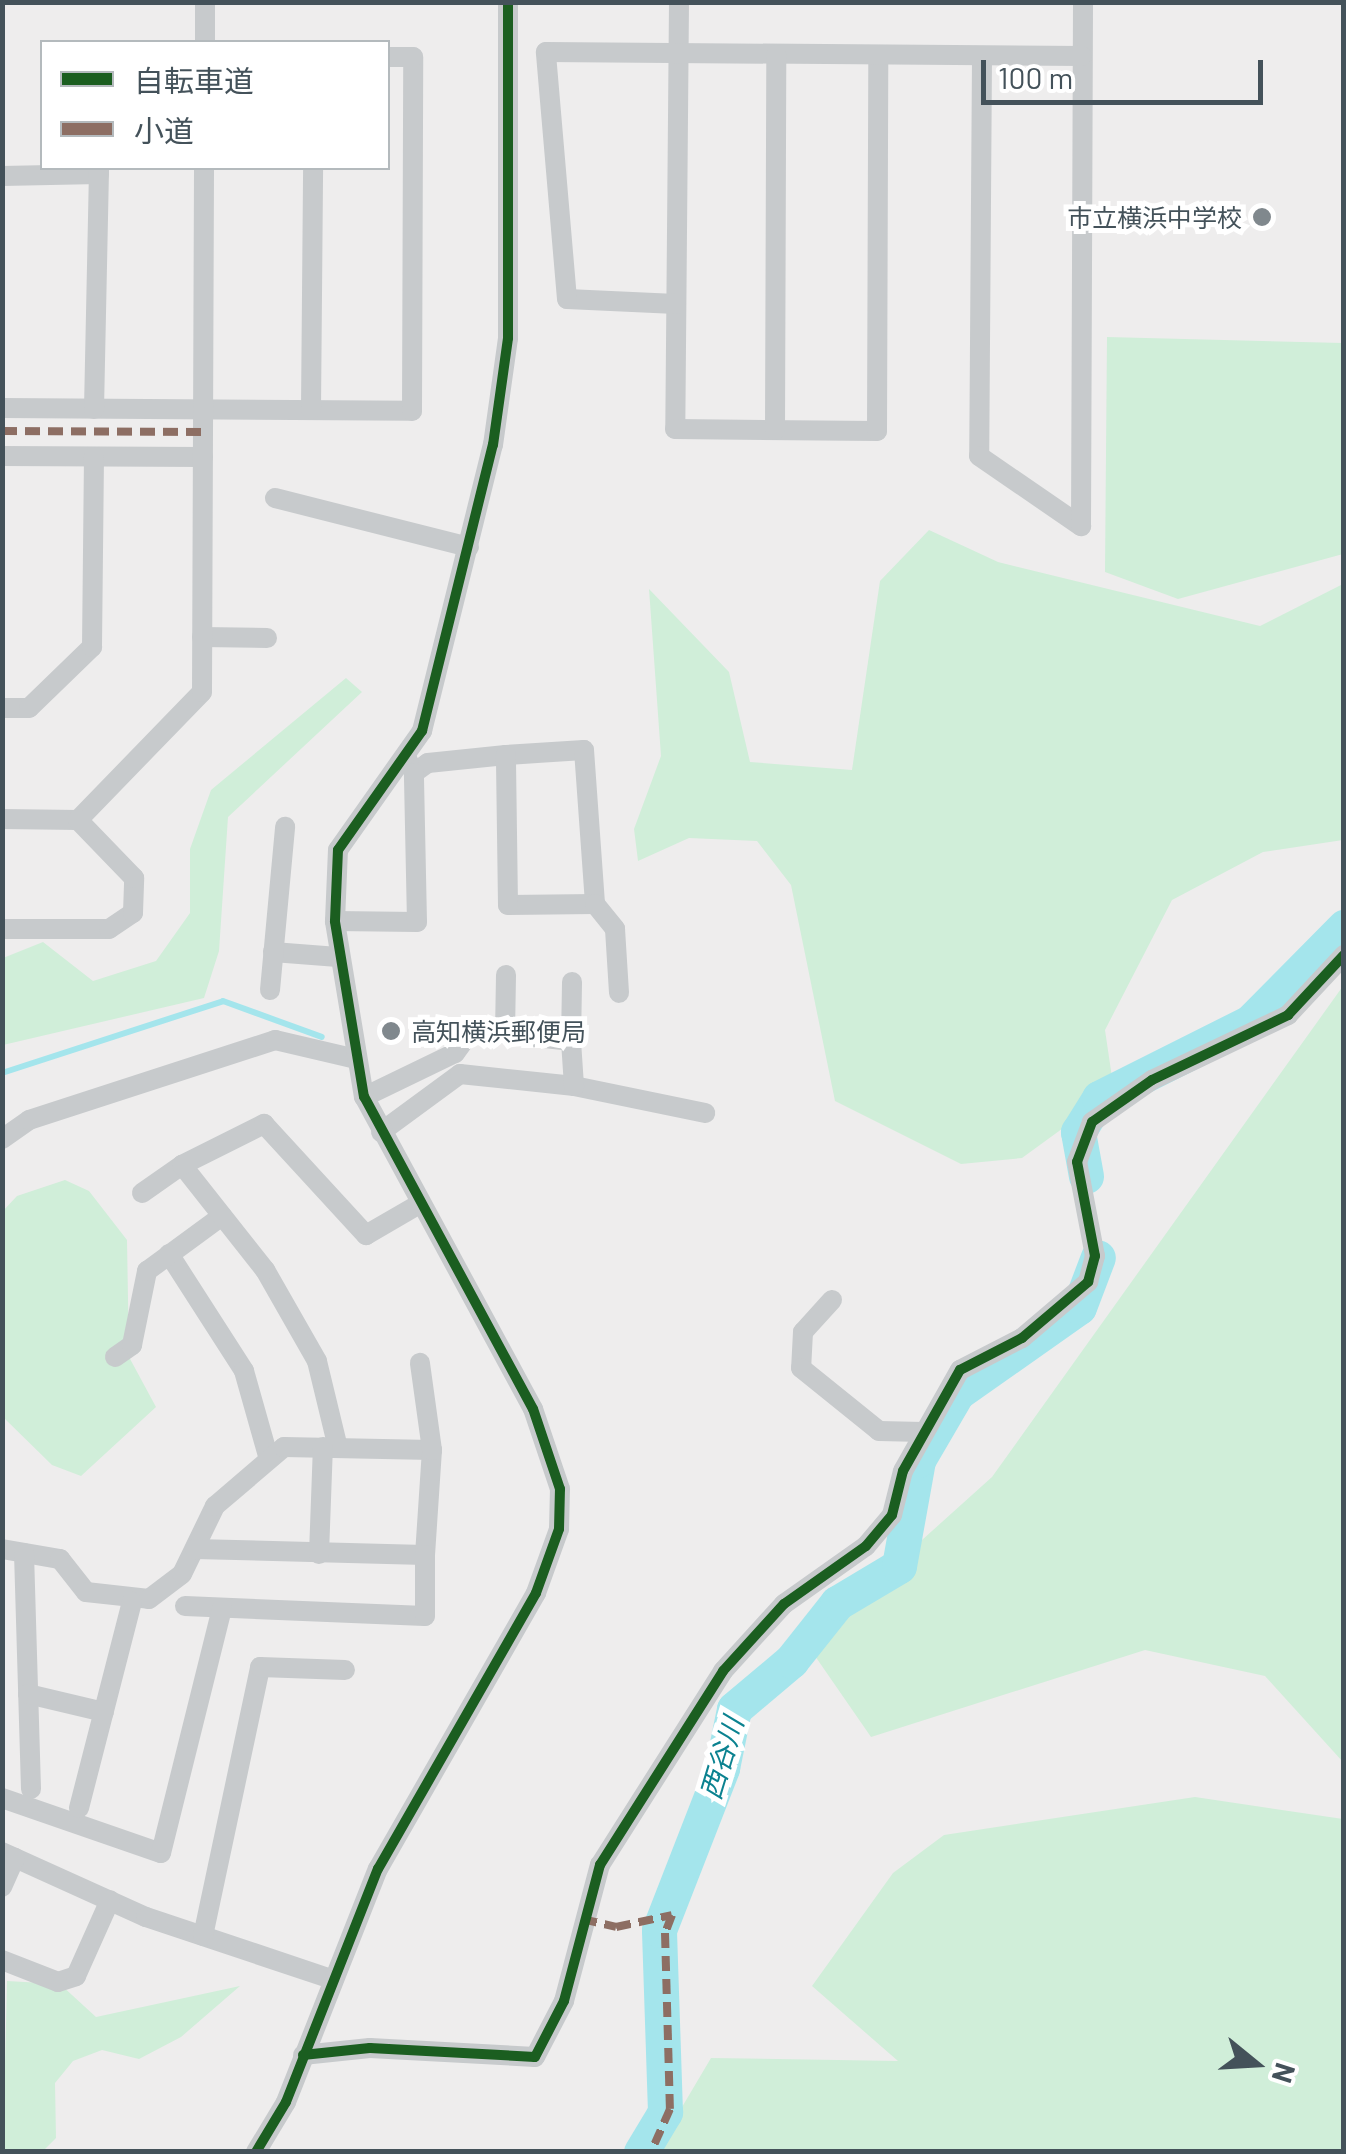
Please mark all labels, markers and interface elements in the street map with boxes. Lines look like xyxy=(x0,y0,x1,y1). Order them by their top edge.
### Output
legend xyxy=(40,40,390,170)
scale bar xyxy=(986,40,1268,102)
text: 100 m xyxy=(998,59,1073,95)
text: 自転車道 xyxy=(134,62,254,98)
text: 小道 xyxy=(134,112,194,148)
place label: 市立横浜中学校 xyxy=(1067,202,1242,232)
marker: 市立横浜中学校 xyxy=(1251,206,1273,228)
place label: 高知横浜郵便局 xyxy=(411,1016,586,1046)
marker: 高知横浜郵便局 xyxy=(380,1020,402,1042)
water label: 西谷川 xyxy=(693,1713,749,1803)
north arrow xyxy=(1206,2014,1306,2114)
text: N xyxy=(1265,2059,1304,2087)

